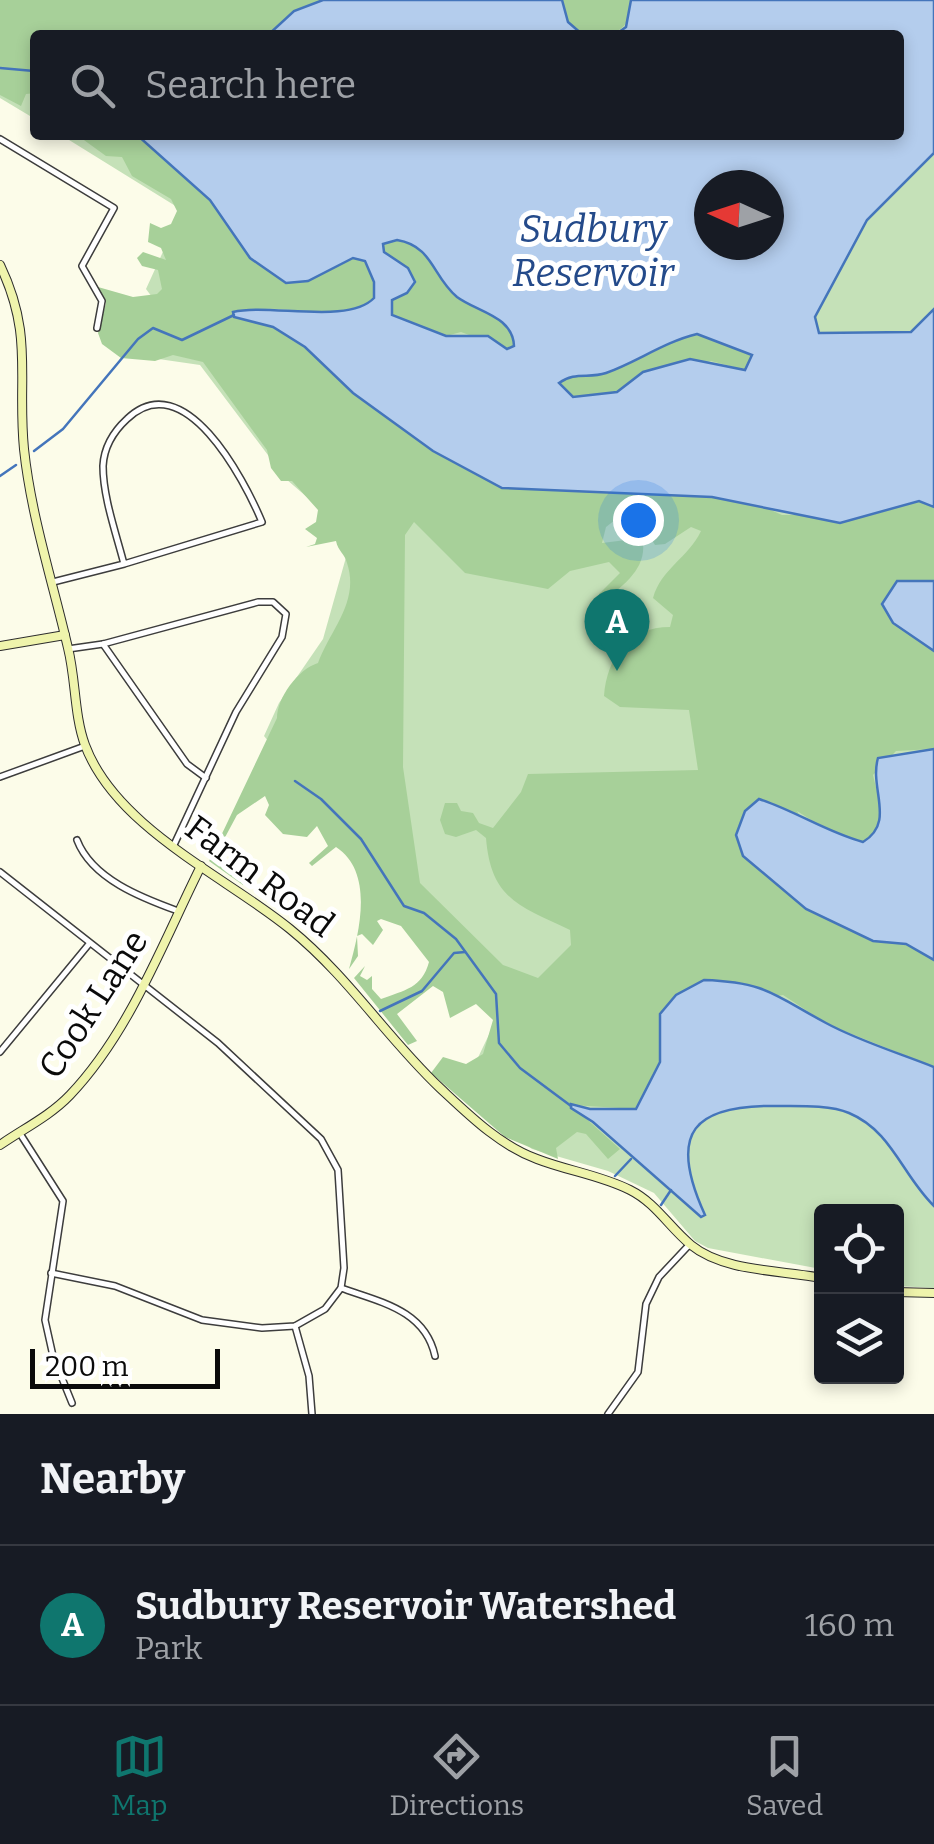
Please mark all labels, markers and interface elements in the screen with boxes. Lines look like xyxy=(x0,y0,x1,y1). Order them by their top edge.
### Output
search box xyxy=(30,30,904,140)
icon: search xyxy=(65,58,120,113)
text: Search here xyxy=(145,62,356,108)
north arrow xyxy=(694,170,784,260)
water label: Sudbury Reservoir xyxy=(512,206,675,296)
your location xyxy=(613,495,664,546)
pin: A xyxy=(584,588,650,671)
street label: Farm Road xyxy=(177,806,343,946)
street label: Cook Lane xyxy=(30,922,156,1086)
map controls xyxy=(814,1204,904,1384)
button: locate xyxy=(814,1204,904,1294)
button: layers xyxy=(814,1294,904,1384)
scale bar xyxy=(30,1344,220,1388)
text: 200 m xyxy=(45,1350,128,1383)
text: Nearby xyxy=(40,1454,185,1504)
text: Sudbury Reservoir Watershed xyxy=(135,1583,676,1629)
text: A xyxy=(61,1606,84,1644)
text: 160 m xyxy=(805,1606,894,1644)
text: Park xyxy=(135,1629,202,1667)
tab: Map xyxy=(111,1729,167,1822)
tab: Directions xyxy=(389,1729,524,1822)
tab: Saved xyxy=(746,1729,823,1822)

